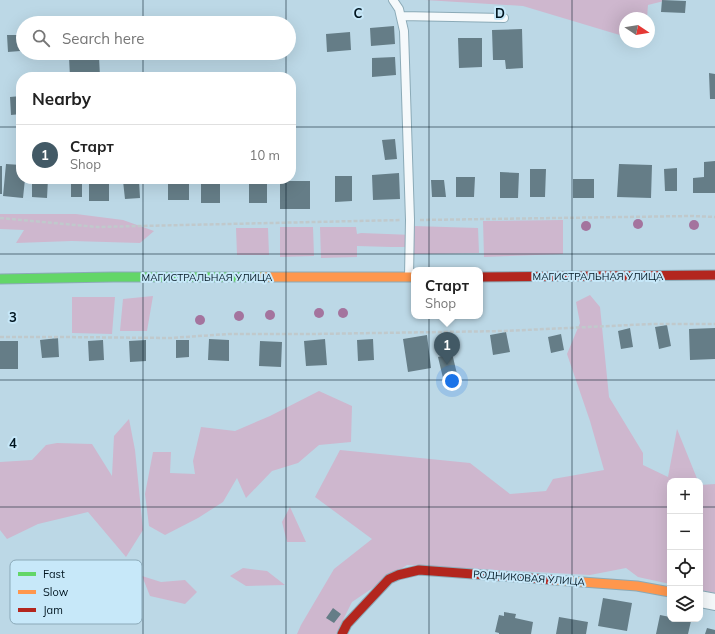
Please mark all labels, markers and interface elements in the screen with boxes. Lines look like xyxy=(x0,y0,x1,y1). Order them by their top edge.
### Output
text: C xyxy=(354,5,363,21)
text: D xyxy=(495,5,505,21)
north arrow xyxy=(619,12,655,48)
search box xyxy=(16,16,296,60)
icon: search xyxy=(30,27,52,49)
text: Search here xyxy=(62,29,144,48)
text: Nearby xyxy=(32,88,91,109)
text: Старт xyxy=(70,137,114,156)
text: 1 xyxy=(41,147,49,163)
text: 10 m xyxy=(250,147,280,163)
text: Shop xyxy=(70,156,101,172)
popup xyxy=(411,267,483,319)
street label: МАГИСТРАЛЬНАЯ УЛИЦА xyxy=(533,270,664,283)
street label: МАГИСТРАЛЬНАЯ УЛИЦА xyxy=(142,271,273,284)
text: Старт xyxy=(425,276,469,295)
text: Shop xyxy=(425,295,456,311)
text: 3 xyxy=(9,309,17,325)
pin: 1 xyxy=(434,332,460,365)
your location xyxy=(442,371,462,391)
text: 4 xyxy=(9,435,17,451)
map controls xyxy=(667,478,703,622)
button: + xyxy=(667,478,703,514)
button: − xyxy=(667,514,703,550)
button: locate xyxy=(667,550,703,586)
legend xyxy=(10,560,142,624)
text: Fast xyxy=(43,567,65,581)
street label: РОДНИКОВАЯ УЛИЦА xyxy=(473,568,586,588)
text: Slow xyxy=(43,585,69,599)
button: layers xyxy=(667,586,703,622)
text: Jam xyxy=(43,603,63,617)

